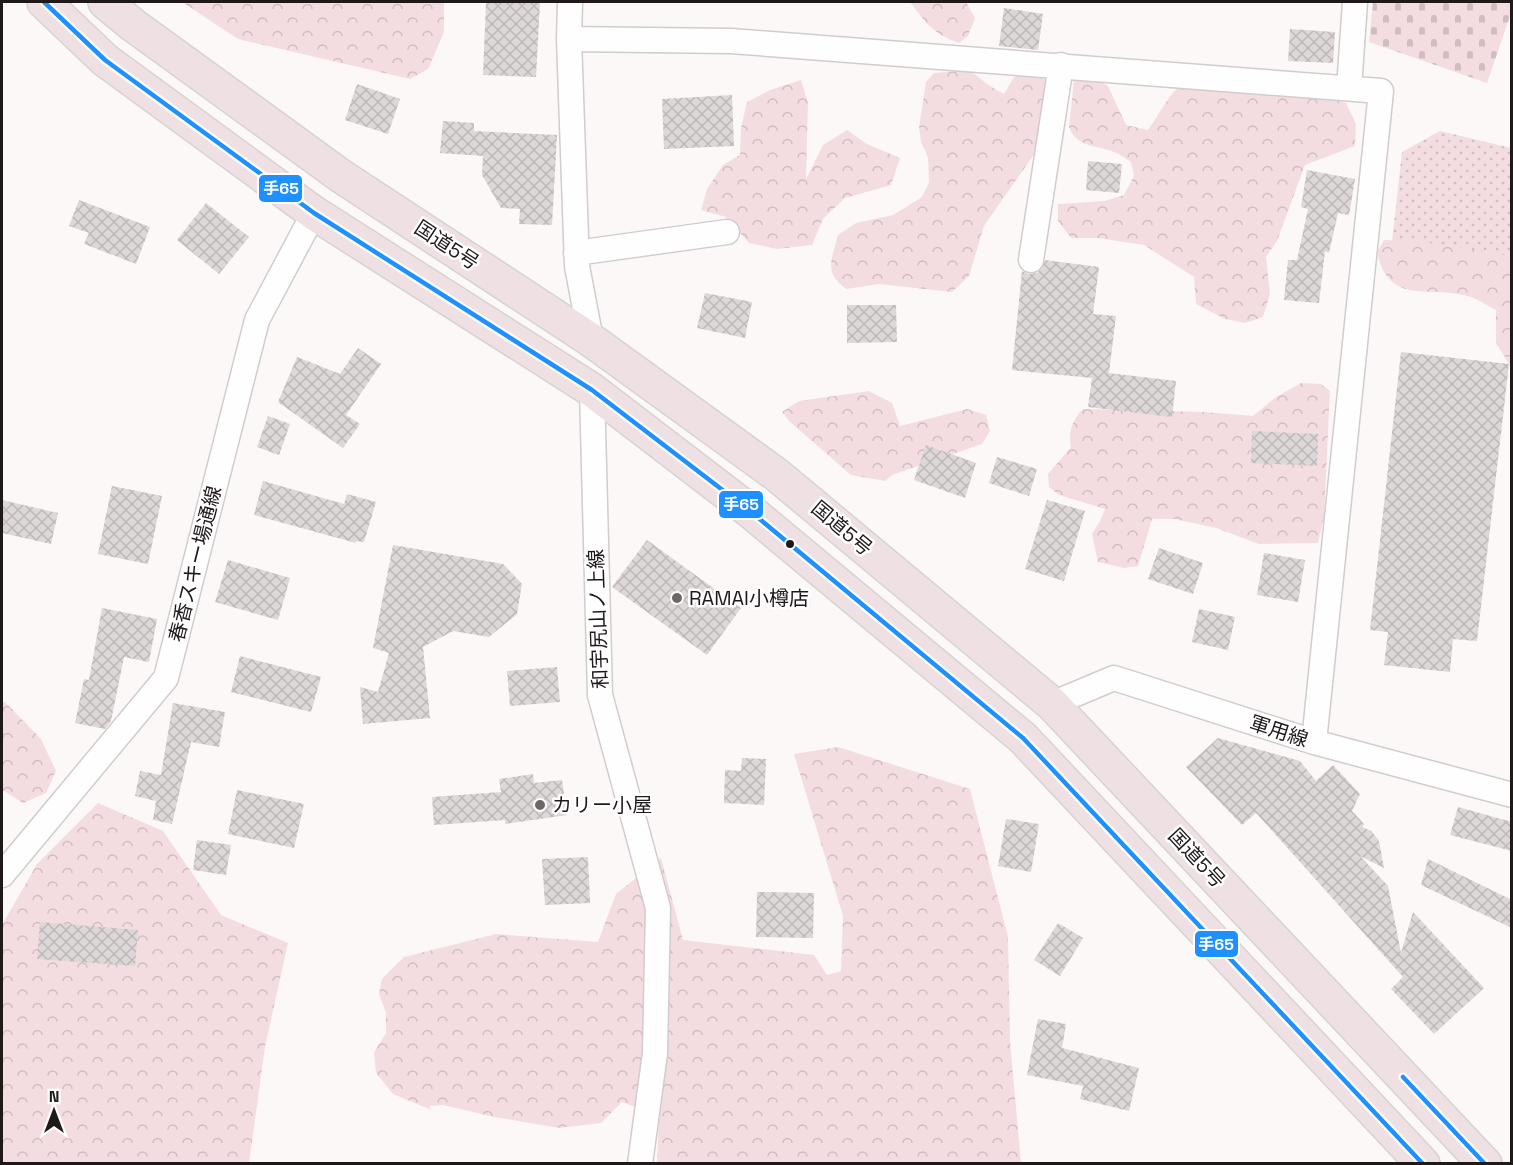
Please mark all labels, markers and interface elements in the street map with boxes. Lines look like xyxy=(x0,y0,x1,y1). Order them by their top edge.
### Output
line badge: 手65 xyxy=(258,174,303,203)
text: 手65 xyxy=(263,178,299,199)
street label: 国道5号 xyxy=(410,214,484,276)
street label: 春香スキー場通線 xyxy=(163,483,227,645)
line badge: 手65 xyxy=(718,490,764,519)
text: 手65 xyxy=(723,494,759,515)
street label: 国道5号 xyxy=(806,495,878,561)
unlabelled marker xyxy=(784,538,796,550)
street label: 和宇尻山ノ上線 xyxy=(583,549,613,689)
place label: RAMAI小樽店 xyxy=(689,585,809,611)
marker: RAMAI小樽店 xyxy=(670,591,684,605)
street label: 軍用線 xyxy=(1246,709,1312,753)
place label: カリー小屋 xyxy=(552,792,652,818)
marker: カリー小屋 xyxy=(533,798,547,812)
street label: 国道5号 xyxy=(1163,823,1231,893)
line badge: 手65 xyxy=(1194,930,1239,958)
text: 手65 xyxy=(1198,934,1234,955)
north arrow xyxy=(24,1081,84,1141)
text: N xyxy=(49,1086,59,1107)

